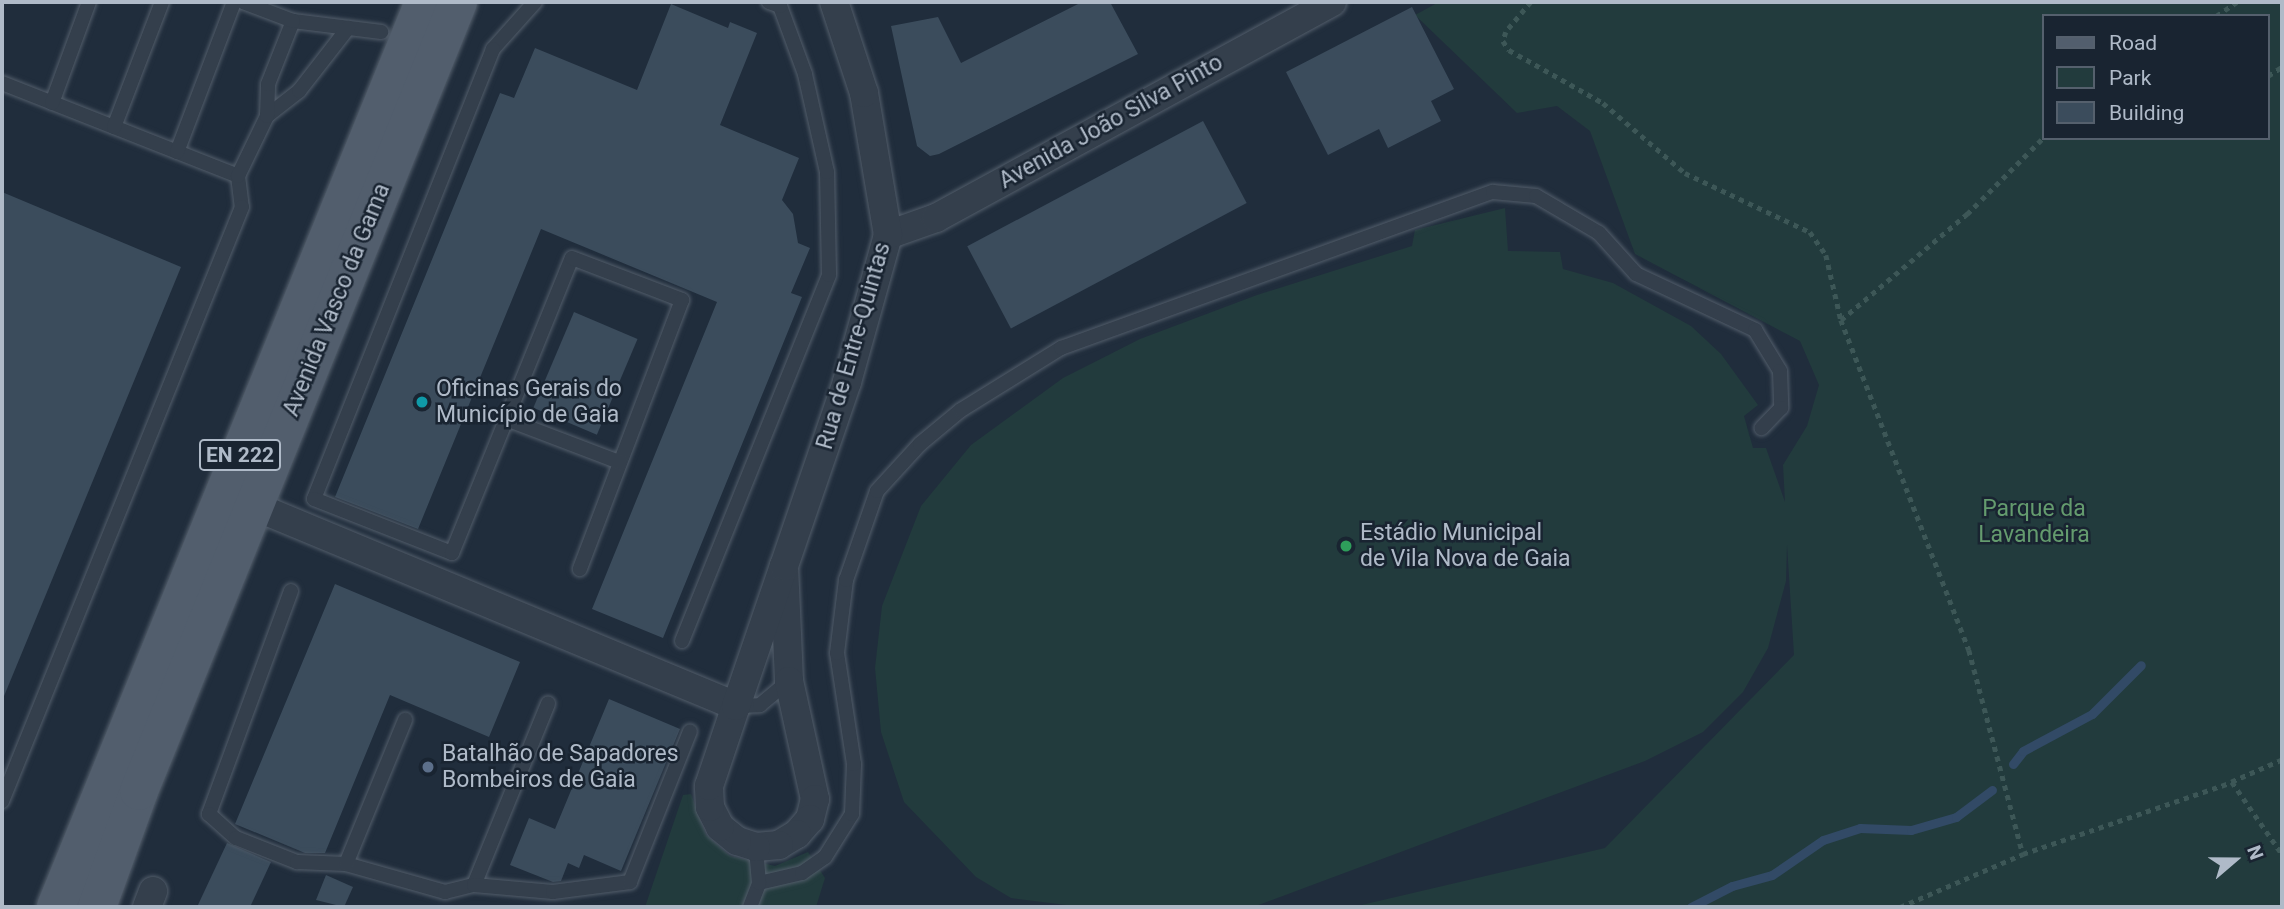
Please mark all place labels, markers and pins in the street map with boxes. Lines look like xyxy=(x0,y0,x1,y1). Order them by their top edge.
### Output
place label: Oficinas Gerais do Município de Gaia xyxy=(436,375,622,429)
marker: Oficinas Gerais do Município de Gaia xyxy=(414,394,430,410)
place label: Estádio Municipal de Vila Nova de Gaia xyxy=(1360,519,1571,573)
marker: Estádio Municipal de Vila Nova de Gaia xyxy=(1338,538,1354,554)
place label: Batalhão de Sapadores Bombeiros de Gaia xyxy=(442,740,679,794)
marker: Batalhão de Sapadores Bombeiros de Gaia xyxy=(420,759,436,775)

